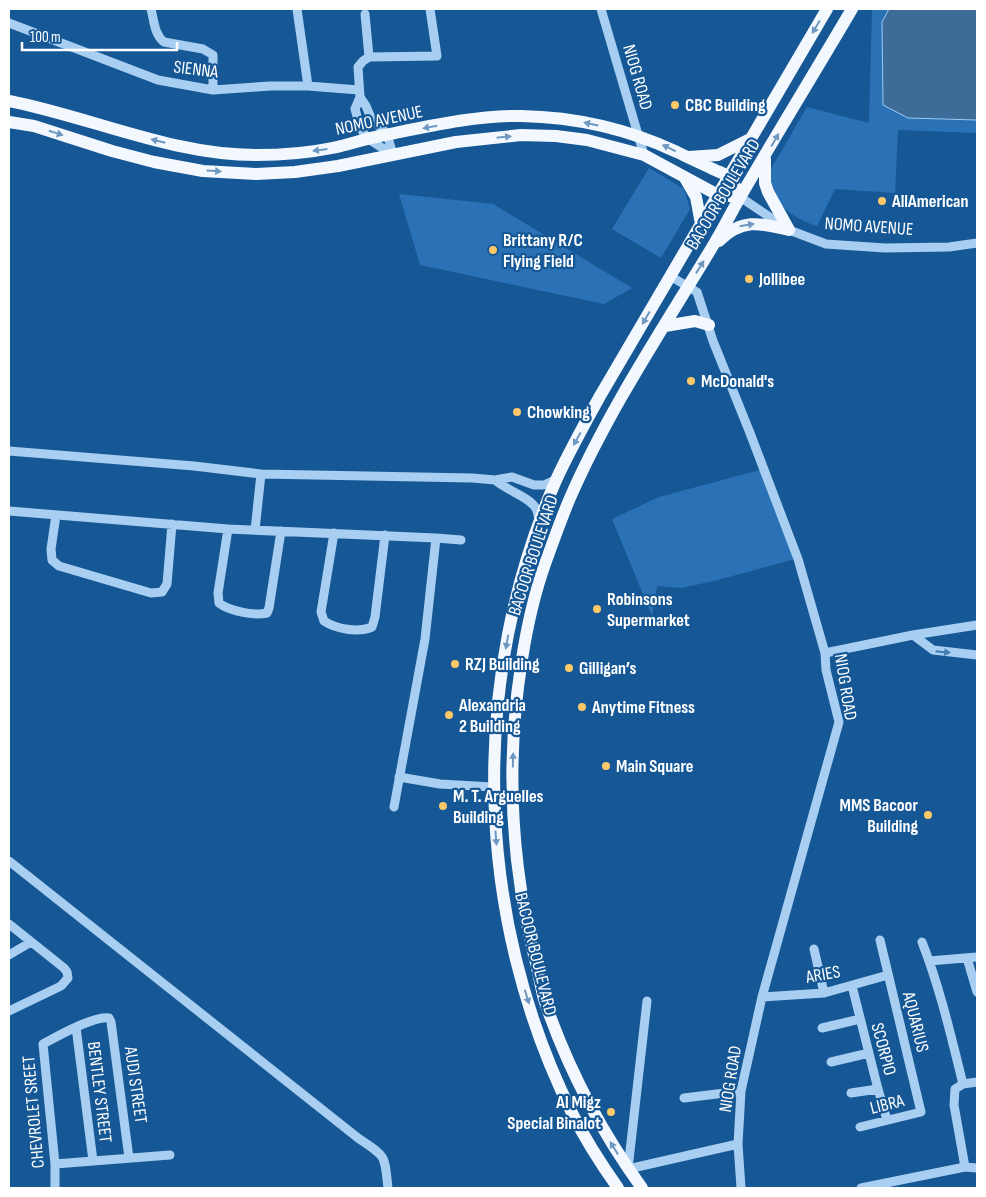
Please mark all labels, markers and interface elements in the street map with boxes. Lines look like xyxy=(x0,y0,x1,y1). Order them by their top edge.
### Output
scale bar xyxy=(22,20,178,52)
one-way arrow xyxy=(812,21,821,34)
text: 100 m xyxy=(30,28,61,47)
street label: NIOG ROAD xyxy=(618,42,657,112)
street label: SIENNA xyxy=(172,56,220,83)
place label: CBC Building xyxy=(685,95,766,116)
marker: CBC Building xyxy=(669,99,681,111)
street label: NOMO AVENUE xyxy=(334,101,425,140)
one-way arrow xyxy=(582,119,598,127)
one-way arrow xyxy=(421,123,437,131)
one-way arrow xyxy=(49,129,64,137)
one-way arrow xyxy=(497,133,513,141)
one-way arrow xyxy=(770,134,779,147)
street label: BACOOR BOULEVARD xyxy=(682,135,765,253)
one-way arrow xyxy=(151,137,166,145)
one-way arrow xyxy=(662,144,676,152)
one-way arrow xyxy=(311,146,327,154)
one-way arrow xyxy=(206,168,222,176)
place label: AllAmerican xyxy=(891,191,968,212)
marker: AllAmerican xyxy=(876,195,888,207)
street label: NOMO AVENUE xyxy=(824,213,914,240)
one-way arrow xyxy=(739,221,755,229)
place label: Brittany R/C Flying Field xyxy=(503,230,583,272)
marker: Brittany R/C Flying Field xyxy=(487,244,499,256)
one-way arrow xyxy=(695,260,704,274)
place label: Jollibee xyxy=(758,269,805,290)
marker: Jollibee xyxy=(743,273,755,285)
one-way arrow xyxy=(641,312,650,325)
place label: McDonald's xyxy=(701,371,774,392)
marker: McDonald's xyxy=(685,375,697,387)
place label: Chowking xyxy=(527,402,590,423)
marker: Chowking xyxy=(511,406,523,418)
one-way arrow xyxy=(573,432,581,446)
street label: BACOOR BOULEVARD xyxy=(504,492,563,618)
place label: Robinsons Supermarket xyxy=(607,589,690,631)
marker: Robinsons Supermarket xyxy=(591,603,603,615)
one-way arrow xyxy=(503,634,511,650)
one-way arrow xyxy=(935,648,951,656)
street label: NIOG ROAD xyxy=(830,652,861,722)
place label: RZJ Building xyxy=(465,654,540,675)
marker: RZJ Building xyxy=(449,658,461,670)
place label: Gilligan’s xyxy=(579,658,636,679)
marker: Gilligan’s xyxy=(563,662,575,674)
place label: Alexandria 2 Building xyxy=(458,695,526,737)
place label: Anytime Fitness xyxy=(591,697,695,718)
marker: Anytime Fitness xyxy=(576,701,588,713)
marker: Alexandria 2 Building xyxy=(443,709,455,721)
one-way arrow xyxy=(509,751,517,767)
place label: Main Square xyxy=(616,756,693,777)
marker: Main Square xyxy=(600,760,612,772)
place label: M. T. Arguelles Building xyxy=(453,786,544,828)
place label: MMS Bacoor Building xyxy=(840,795,918,837)
marker: M. T. Arguelles Building xyxy=(437,800,449,812)
marker: MMS Bacoor Building xyxy=(922,809,934,821)
one-way arrow xyxy=(492,830,500,846)
street label: BACOOR BOULEVARD xyxy=(510,891,561,1018)
street label: ARIES xyxy=(803,961,842,988)
street label: AQUARIUS xyxy=(898,989,933,1055)
one-way arrow xyxy=(523,990,531,1005)
street label: SCORPIO xyxy=(866,1021,901,1078)
street label: BENTLEY STREET xyxy=(83,1040,116,1144)
street label: AUDI STREET xyxy=(120,1044,151,1125)
street label: NIOG ROAD xyxy=(715,1044,746,1114)
street label: CHEVROLET SREET xyxy=(18,1055,49,1169)
street label: LIBRA xyxy=(868,1090,907,1119)
place label: Al Migz Special Binalot xyxy=(507,1092,601,1134)
marker: Al Migz Special Binalot xyxy=(605,1106,617,1118)
one-way arrow xyxy=(609,1141,619,1155)

